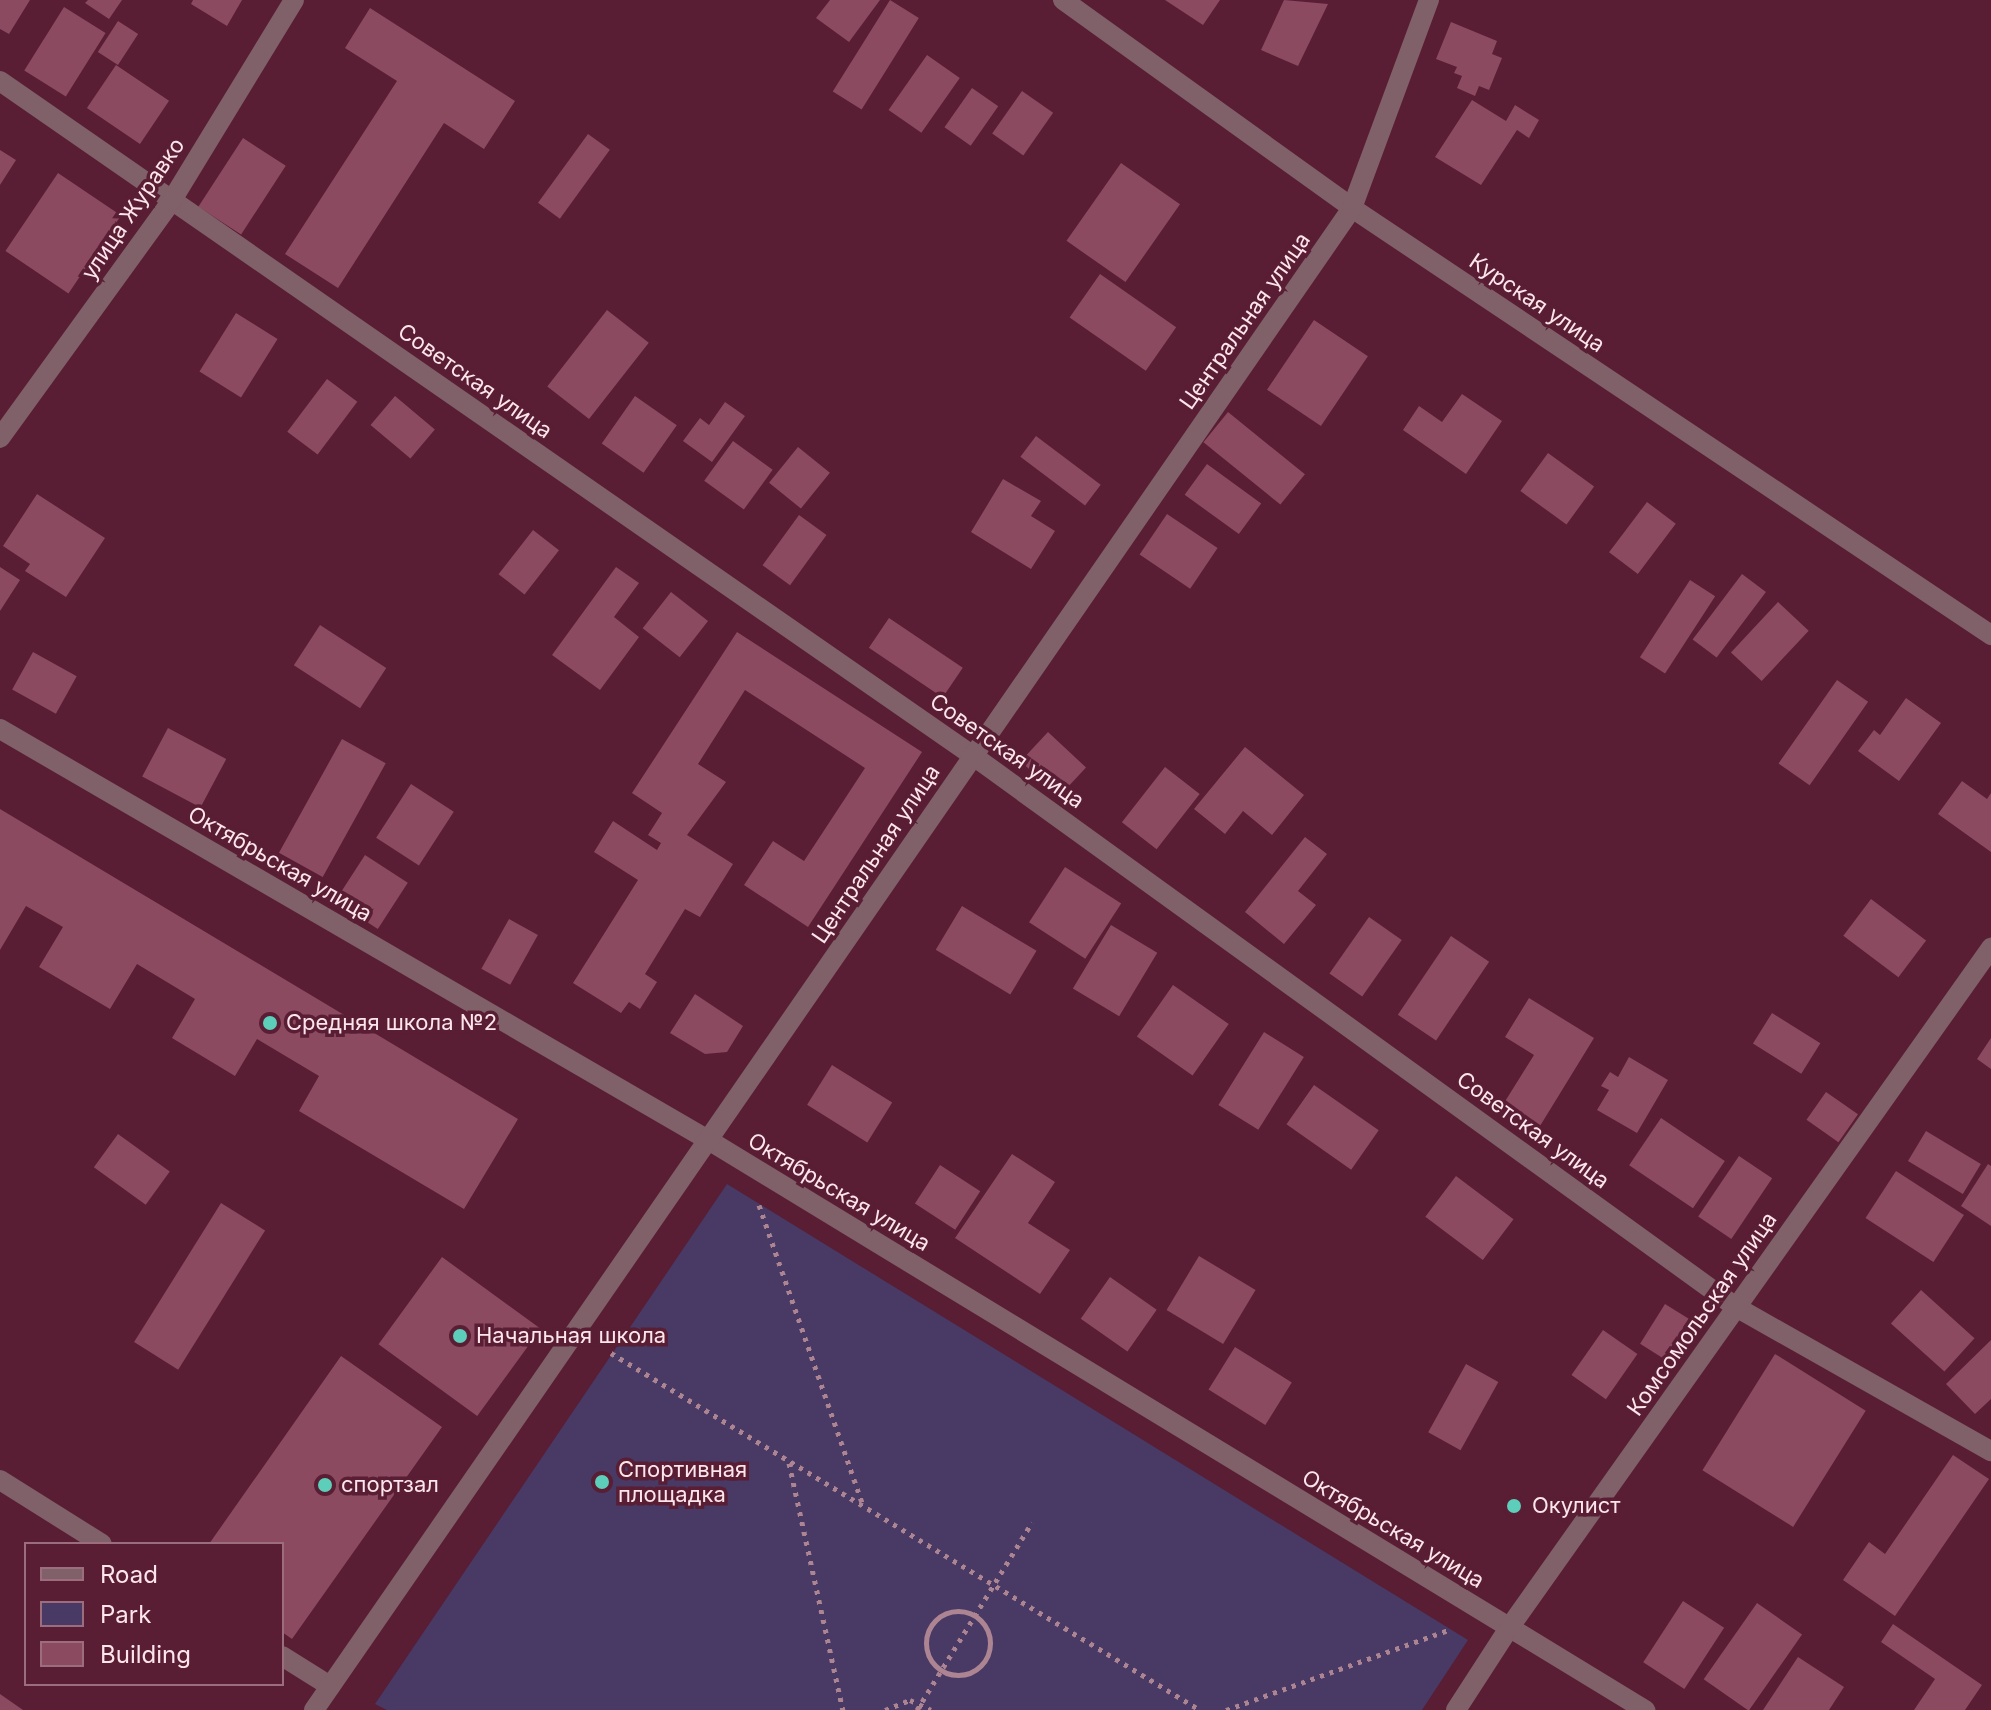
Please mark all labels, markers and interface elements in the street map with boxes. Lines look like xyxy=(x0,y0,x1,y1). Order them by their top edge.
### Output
street label: улица Журавко xyxy=(76,133,190,285)
street label: Центральная улица xyxy=(1174,228,1316,414)
street label: Курская улица xyxy=(1464,248,1610,358)
street label: Советская улица xyxy=(393,318,557,444)
street label: Советская улица xyxy=(925,688,1089,814)
street label: Центральная улица xyxy=(806,760,946,948)
street label: Октябрьская улица xyxy=(183,801,377,927)
place label: Средняя школа №2 xyxy=(286,1010,497,1036)
marker: Средняя школа №2 xyxy=(261,1014,279,1032)
street label: Советская улица xyxy=(1452,1066,1614,1194)
street label: Октябрьская улица xyxy=(743,1127,935,1257)
street label: Комсомольская улица xyxy=(1622,1207,1782,1421)
place label: Начальная школа xyxy=(476,1323,666,1349)
marker: Начальная школа xyxy=(451,1327,469,1345)
place label: Cпортивная площадка xyxy=(618,1456,747,1508)
street label: Октябрьская улица xyxy=(1297,1464,1489,1594)
place label: спортзал xyxy=(341,1472,439,1498)
marker: Cпортивная площадка xyxy=(593,1473,611,1491)
marker: спортзал xyxy=(316,1476,334,1494)
place label: Окулист xyxy=(1532,1493,1621,1519)
marker: Окулист xyxy=(1503,1495,1525,1517)
legend xyxy=(24,1542,284,1686)
text: Road xyxy=(100,1560,158,1589)
text: Park xyxy=(100,1600,151,1629)
text: Building xyxy=(100,1640,191,1669)

